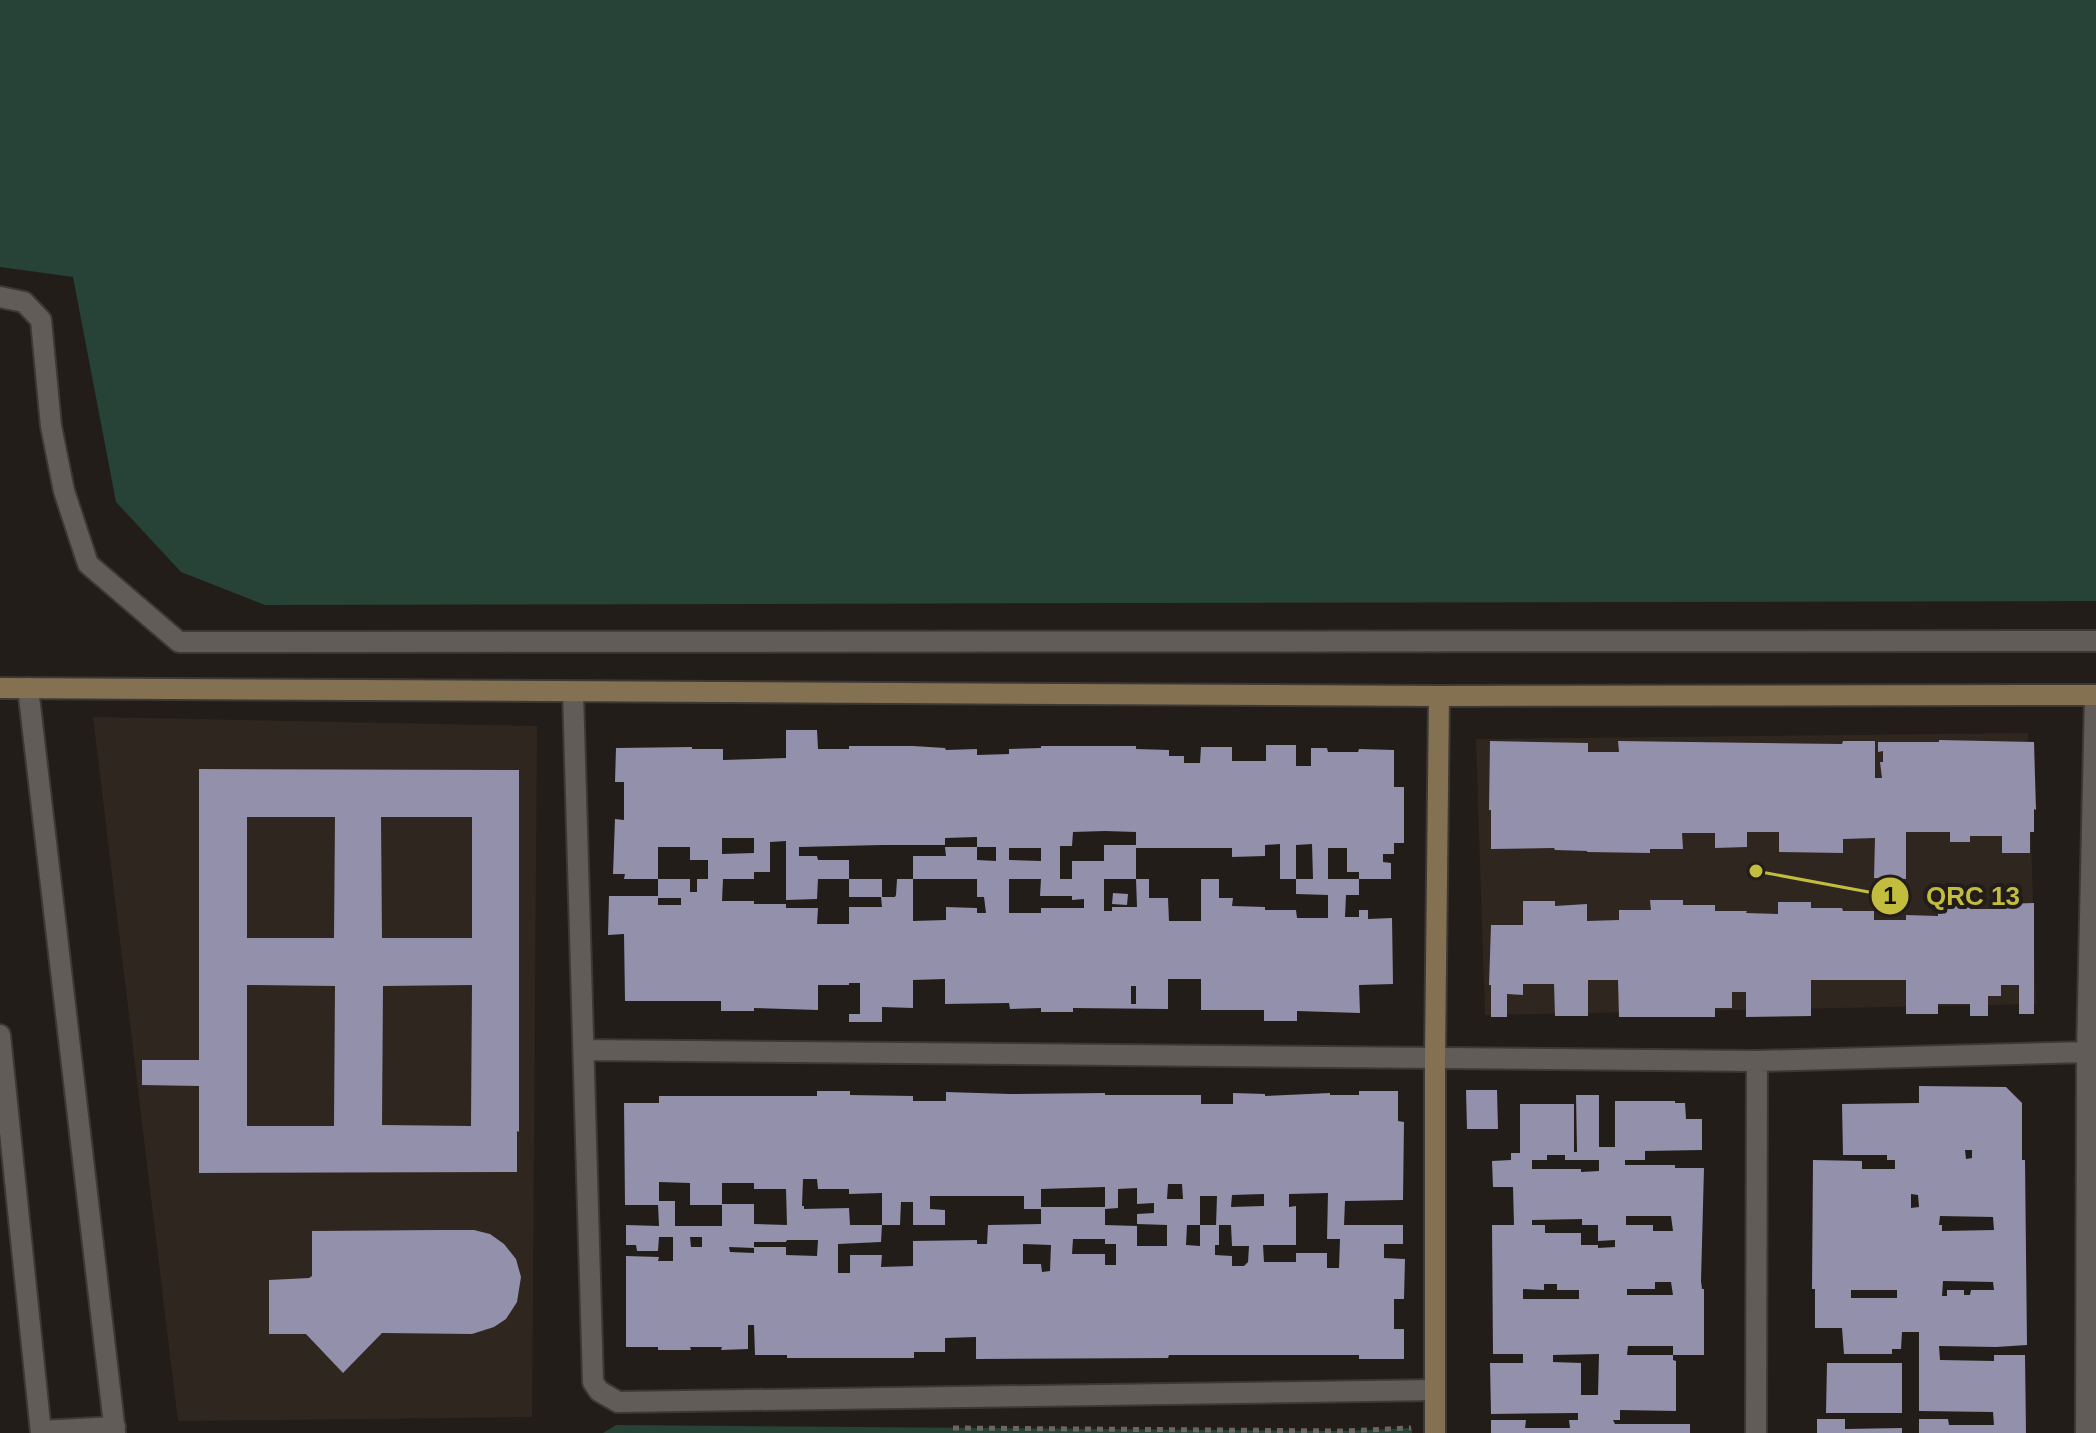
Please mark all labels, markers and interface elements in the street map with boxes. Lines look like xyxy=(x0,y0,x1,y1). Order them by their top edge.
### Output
callout: QRC 13 xyxy=(1870,871,2036,921)
text: QRC 13 xyxy=(1926,881,2020,911)
text: 1 xyxy=(1883,882,1897,909)

